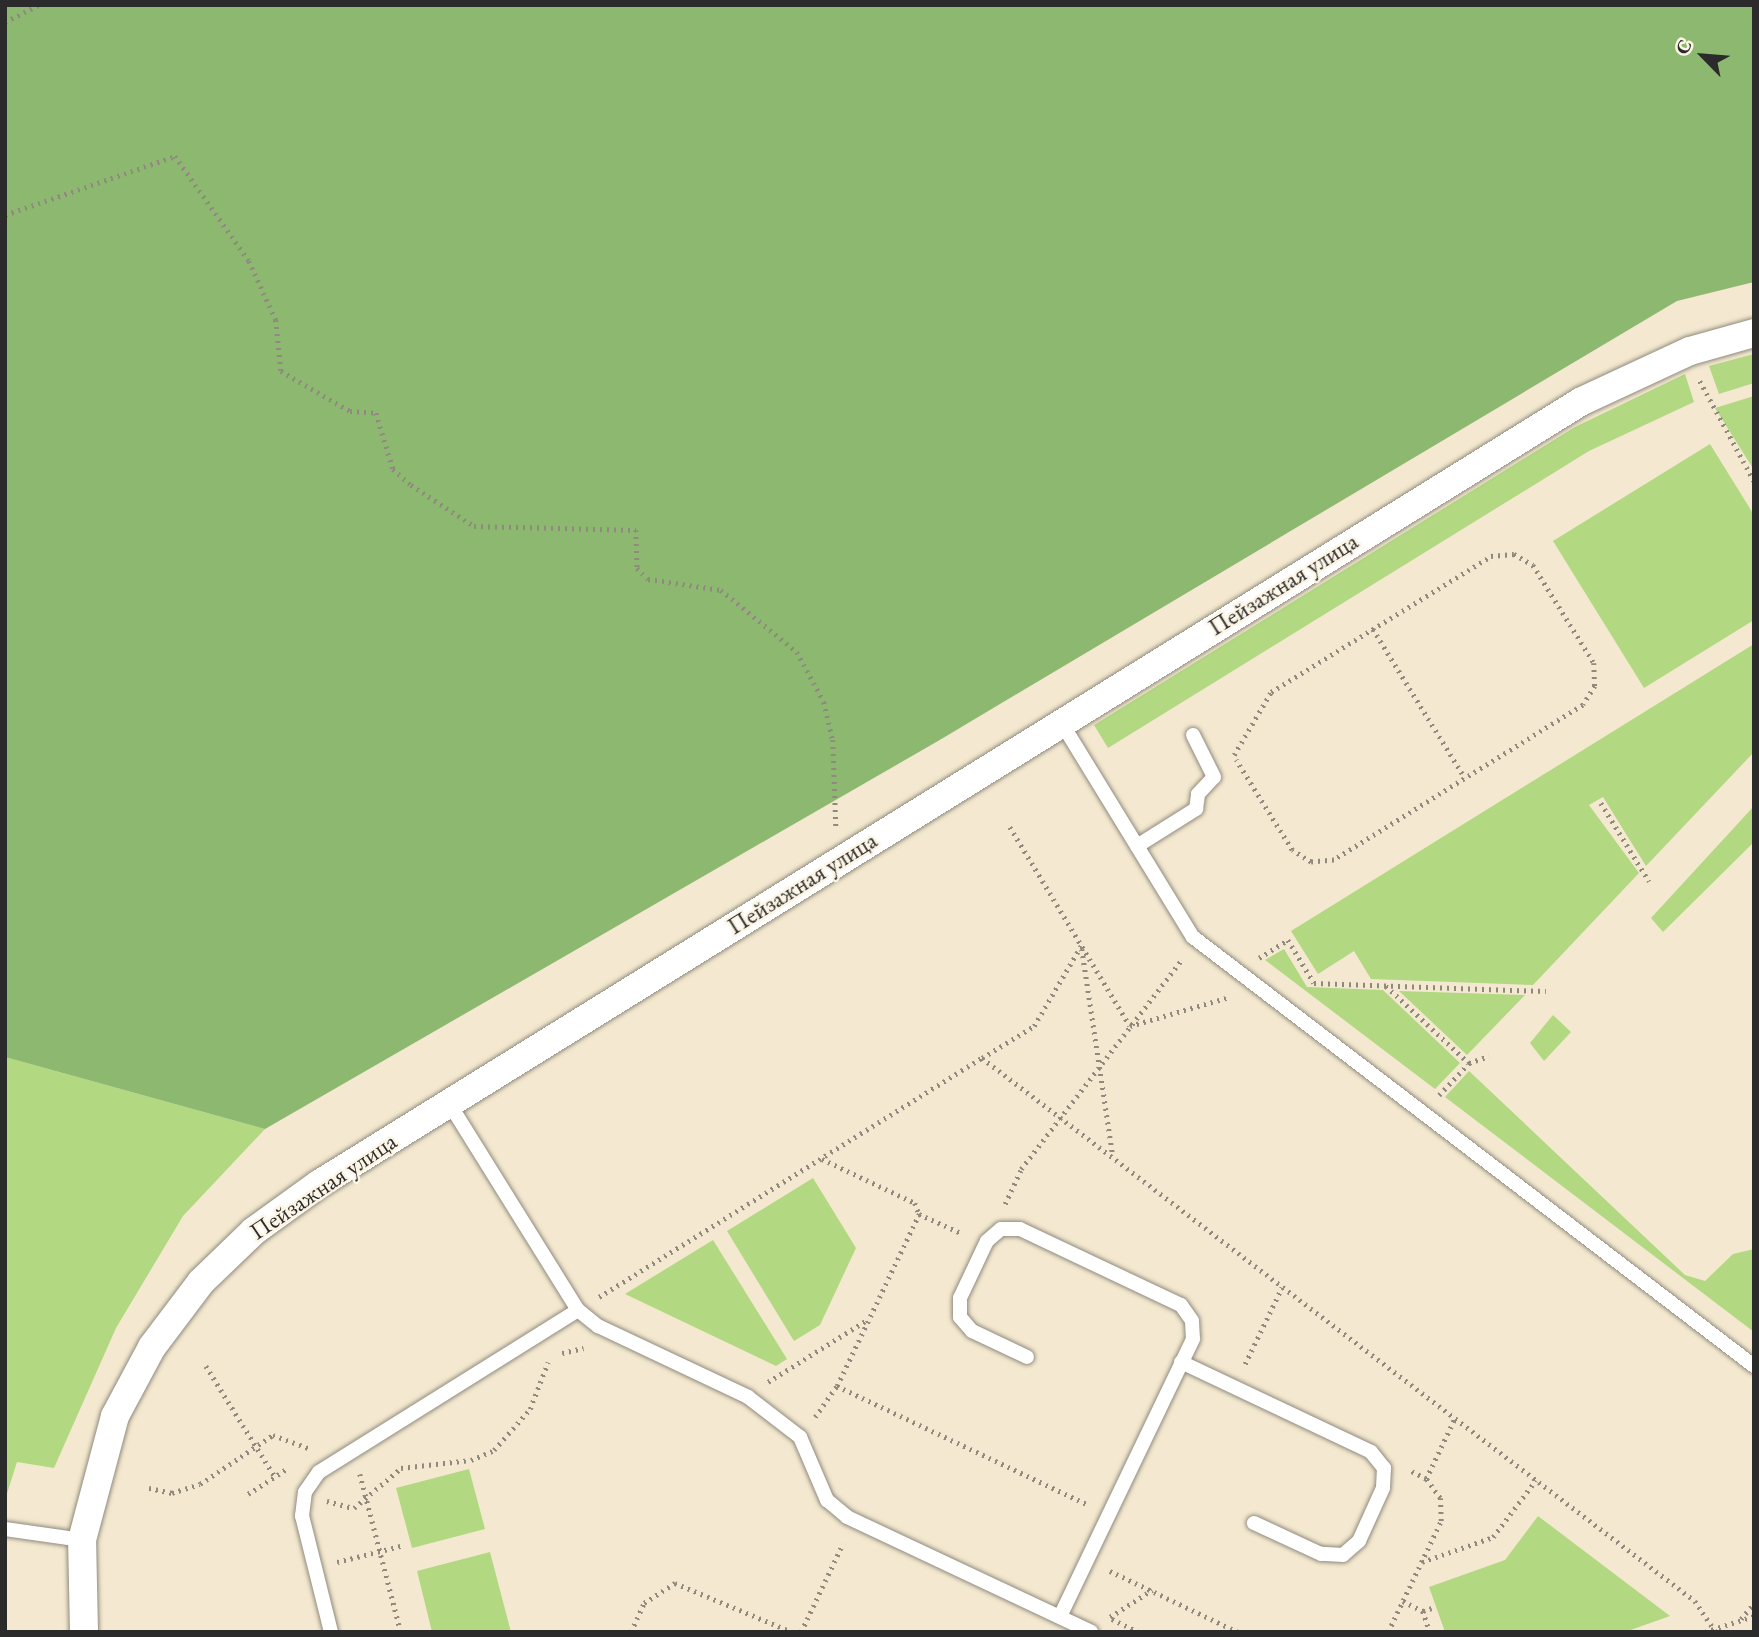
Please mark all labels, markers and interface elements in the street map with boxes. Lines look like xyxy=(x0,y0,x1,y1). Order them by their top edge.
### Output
north arrow xyxy=(1668,21,1738,91)
text: С xyxy=(1669,36,1698,58)
street label: Пейзажная улица xyxy=(1203,527,1363,641)
street label: Пейзажная улица xyxy=(722,826,882,940)
street label: Пейзажная улица xyxy=(244,1126,402,1246)

